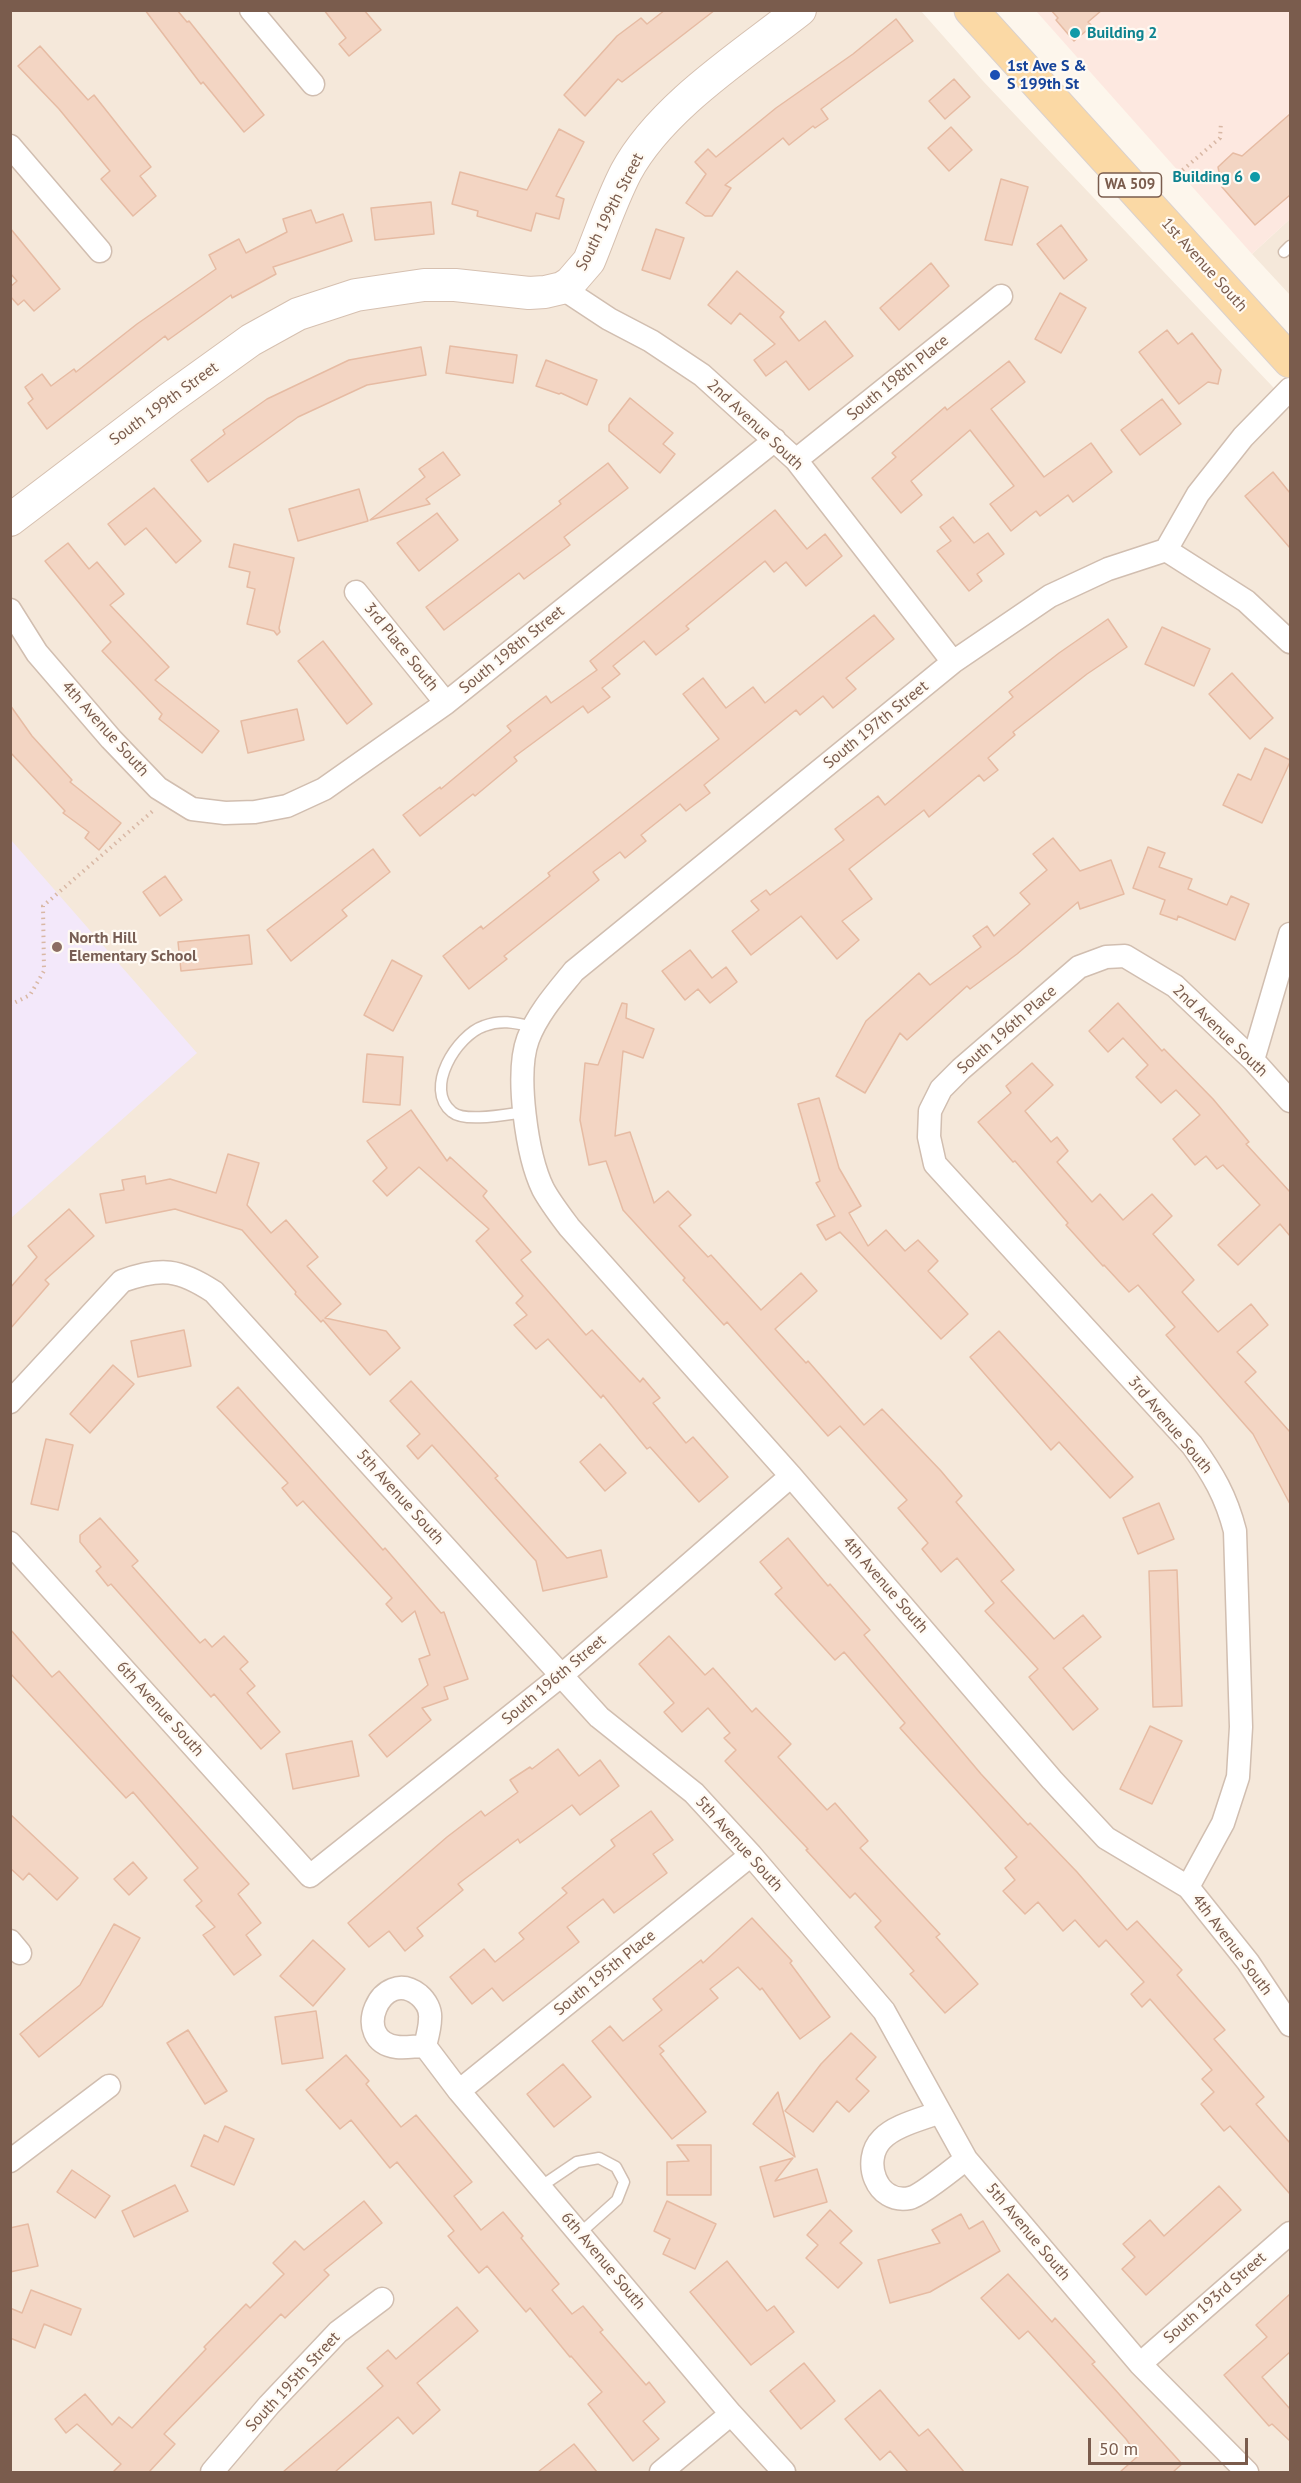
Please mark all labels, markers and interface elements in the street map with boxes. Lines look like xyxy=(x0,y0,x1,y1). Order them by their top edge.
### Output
place label: Building 2 xyxy=(1087,23,1157,43)
marker: Building 2 xyxy=(1068,26,1082,40)
place label: 1st Ave S & S 199th St xyxy=(1007,56,1087,94)
marker: 1st Ave S & S 199th St xyxy=(988,68,1002,82)
street label: South 199th Street xyxy=(572,150,648,274)
place label: Building 6 xyxy=(1173,167,1243,187)
marker: Building 6 xyxy=(1248,170,1262,184)
road number: WA 509 xyxy=(1098,173,1162,197)
street label: 1st Avenue South xyxy=(1157,214,1251,316)
street label: South 198th Place xyxy=(843,331,953,425)
street label: South 199th Street xyxy=(106,358,222,450)
street label: 2nd Avenue South xyxy=(703,376,807,474)
street label: 3rd Place South xyxy=(360,599,442,695)
street label: South 198th Street xyxy=(456,602,568,698)
street label: South 197th Street xyxy=(820,677,932,773)
street label: 4th Avenue South xyxy=(57,678,153,780)
place label: North Hill Elementary School xyxy=(69,928,197,966)
marker: North Hill Elementary School xyxy=(50,940,64,954)
street label: 2nd Avenue South xyxy=(1169,981,1271,1081)
street label: South 196th Place xyxy=(953,982,1061,1078)
street label: 3rd Avenue South xyxy=(1124,1372,1216,1478)
street label: 5th Avenue South xyxy=(352,1446,448,1548)
street label: 4th Avenue South xyxy=(838,1533,932,1637)
street label: South 196th Street xyxy=(498,1631,610,1729)
street label: 6th Avenue South xyxy=(112,1658,208,1760)
street label: 5th Avenue South xyxy=(691,1793,787,1895)
street label: 4th Avenue South xyxy=(1188,1891,1276,1999)
street label: South 195th Place xyxy=(550,1926,660,2020)
street label: 5th Avenue South xyxy=(982,2179,1074,2285)
street label: 6th Avenue South xyxy=(557,2208,649,2314)
street label: South 193rd Street xyxy=(1160,2248,1270,2348)
street label: South 195th Street xyxy=(242,2328,344,2436)
scale bar xyxy=(1091,2426,1252,2464)
text: 50 m xyxy=(1099,2437,1138,2460)

